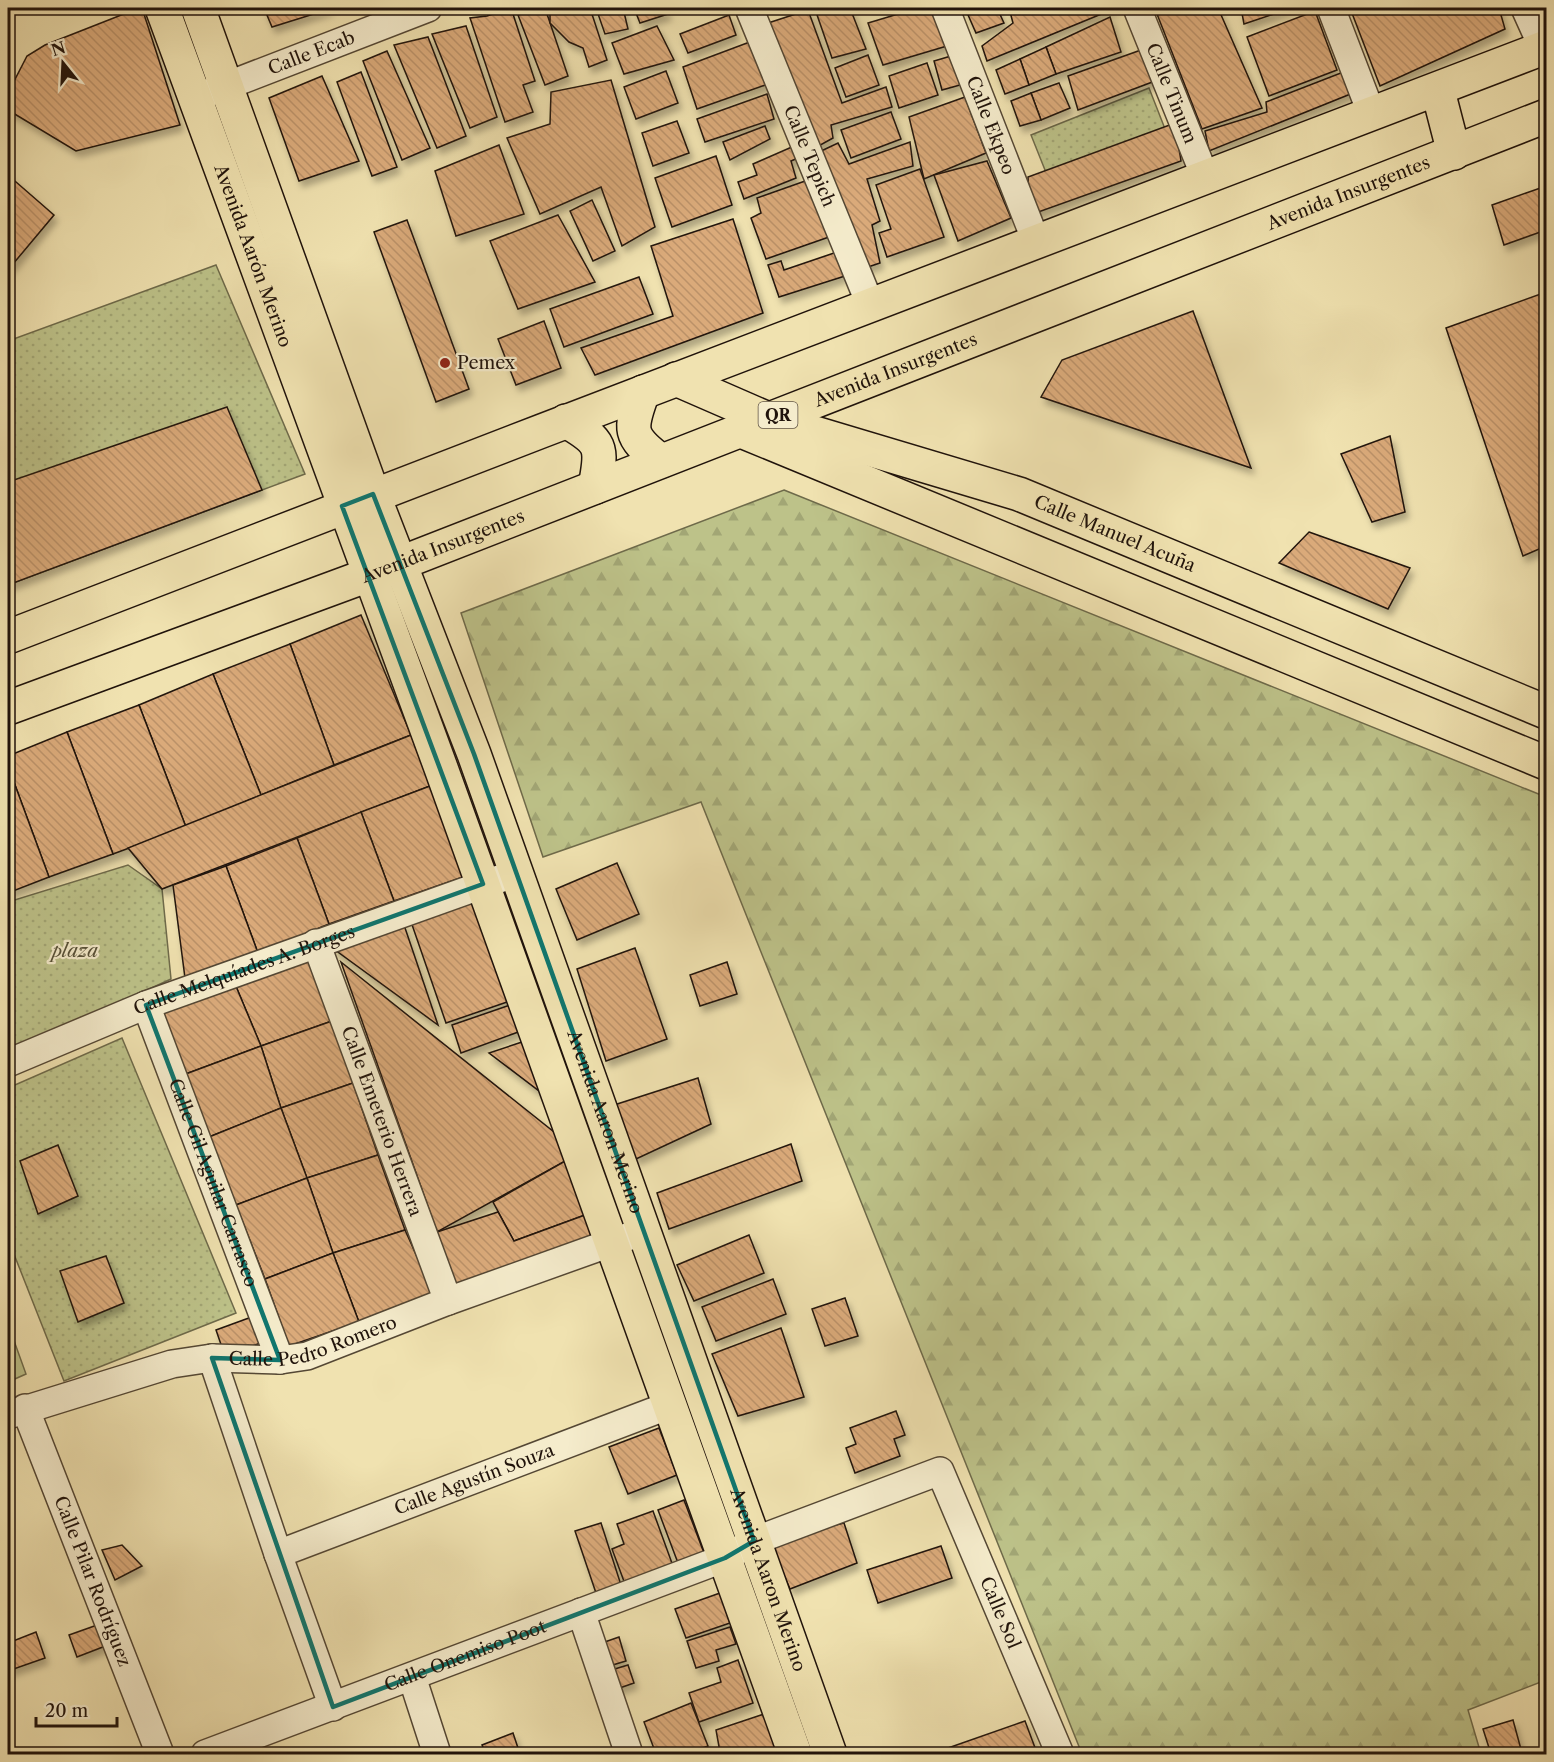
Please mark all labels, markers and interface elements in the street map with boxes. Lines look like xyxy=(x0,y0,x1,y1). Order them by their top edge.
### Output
street label: Calle Ecab xyxy=(265,26,358,80)
north arrow xyxy=(33,33,93,93)
text: N xyxy=(49,37,68,60)
street label: Calle Tinum xyxy=(1141,40,1202,147)
street label: Calle Ekpeo xyxy=(962,73,1020,178)
street label: Calle Tepich xyxy=(779,102,840,210)
street label: Avenida Insurgentes xyxy=(1263,151,1433,235)
street label: Avenida Aarón Merino xyxy=(209,160,297,350)
street label: Avenida Insurgentes xyxy=(810,328,980,412)
place label: Pemex xyxy=(457,352,516,374)
marker: Pemex xyxy=(438,356,452,370)
road number: QR xyxy=(758,402,798,428)
street label: Calle Manuel Acuña xyxy=(1031,490,1199,577)
street label: Avenida Insurgentes xyxy=(357,505,528,588)
street label: Calle Melquíades A. Borges xyxy=(130,920,358,1020)
park label: plaza xyxy=(48,940,98,962)
street label: Calle Emeterio Herrera xyxy=(337,1023,427,1220)
street label: Avenida Aaron Merino xyxy=(562,1026,648,1217)
street label: Calle Gil Aguilar Carrasco xyxy=(164,1075,262,1290)
street label: Calle Pedro Romero xyxy=(228,1311,400,1371)
street label: Calle Agustín Souza xyxy=(391,1439,558,1520)
street label: Avenida Aaron Merino xyxy=(725,1484,811,1674)
street label: Calle Pilar Rodríguez xyxy=(49,1493,136,1670)
street label: Calle Sol xyxy=(975,1573,1025,1652)
street label: Calle Onemiso Poot xyxy=(381,1615,550,1696)
scale bar xyxy=(36,1690,117,1728)
text: 20 m xyxy=(45,1700,89,1722)

